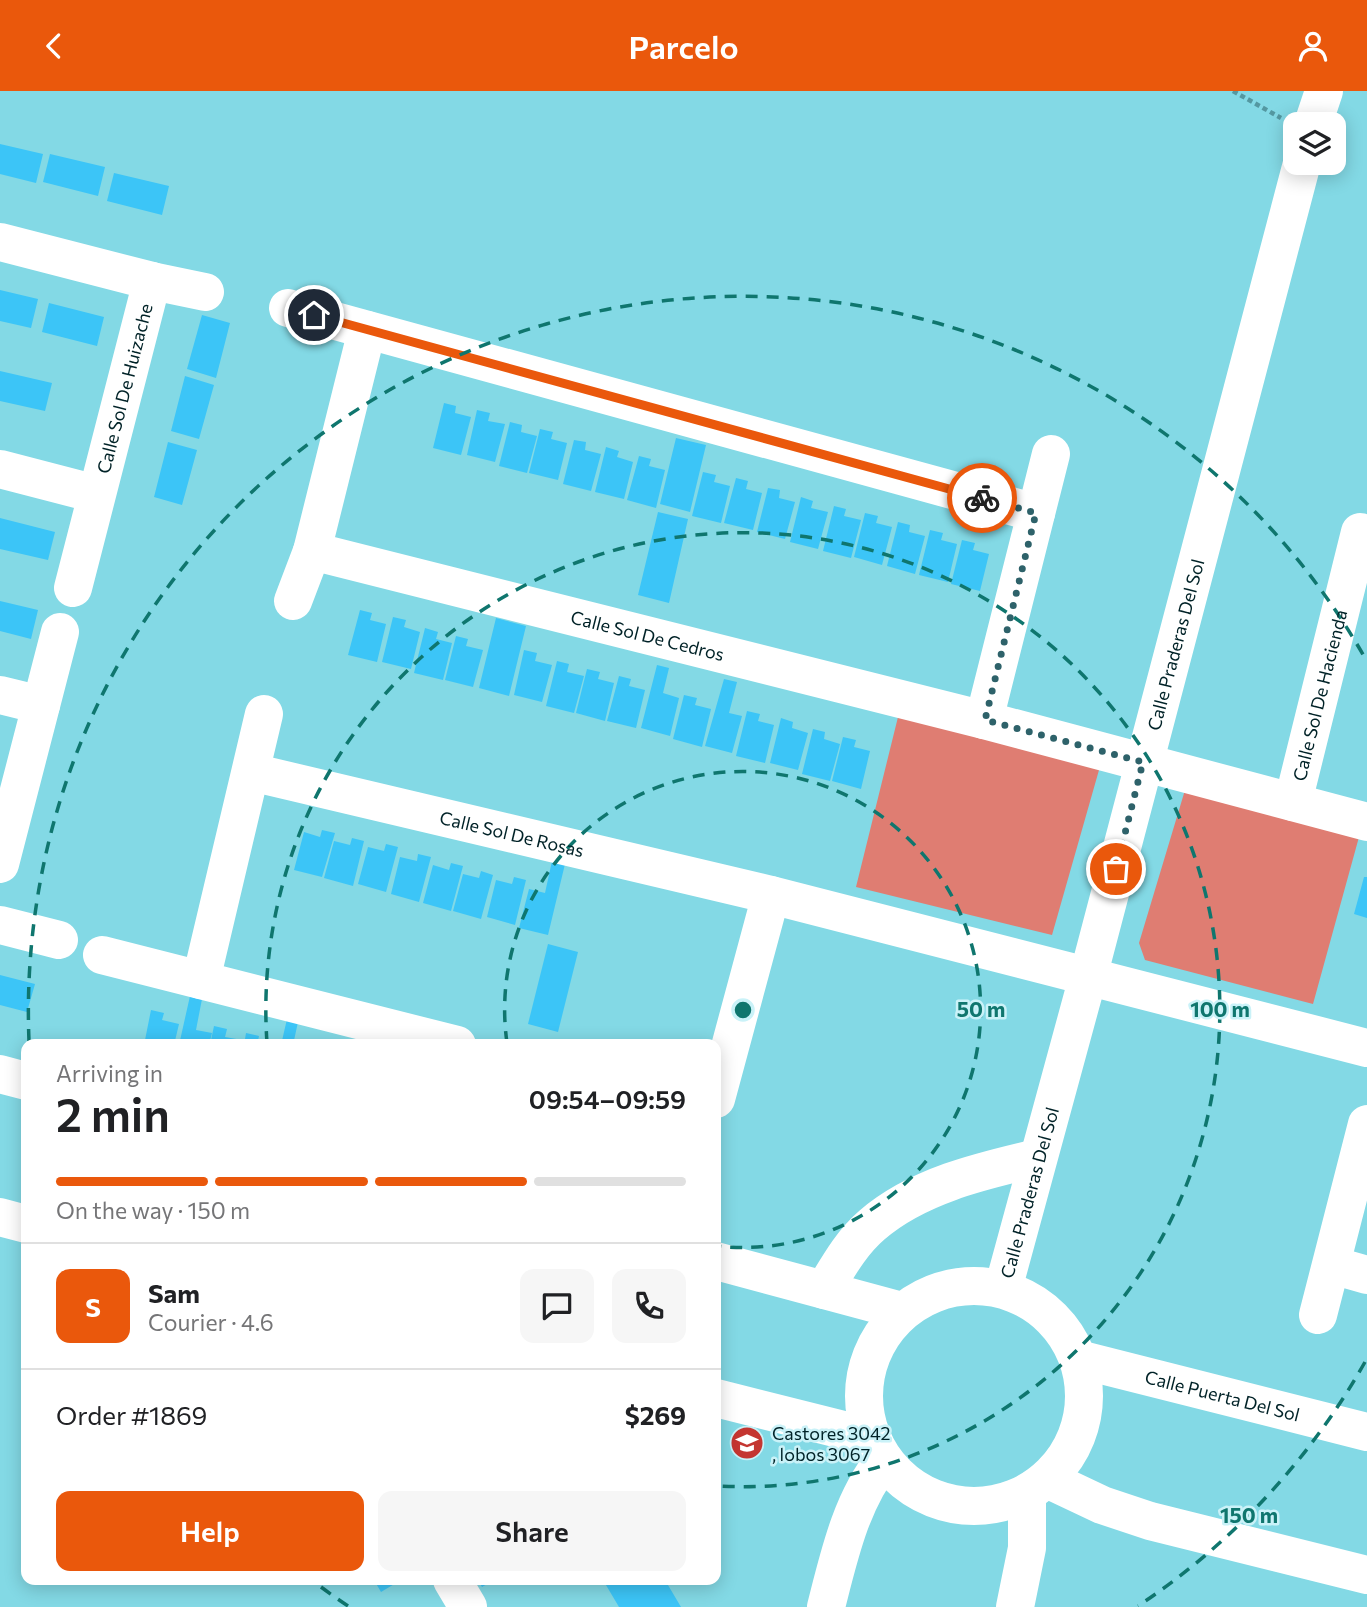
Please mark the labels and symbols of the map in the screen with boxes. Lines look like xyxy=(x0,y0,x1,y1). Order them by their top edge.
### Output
pin xyxy=(284,285,344,345)
street label: Calle Sol De Huizache xyxy=(92,301,157,476)
courier xyxy=(947,463,1017,533)
street label: Calle Praderas Del Sol xyxy=(1142,557,1208,733)
street label: Calle Sol De Cedros xyxy=(569,606,727,665)
street label: Calle Sol De Hacienda xyxy=(1288,607,1351,783)
street label: Calle Sol De Rosas xyxy=(438,806,586,861)
pin xyxy=(1086,839,1146,899)
text: 50 m xyxy=(957,996,1005,1021)
text: 100 m xyxy=(1190,996,1250,1021)
centre of rings xyxy=(731,998,755,1022)
street label: Calle Praderas Del Sol xyxy=(996,1105,1063,1280)
street label: Calle Puerta Del Sol xyxy=(1143,1365,1302,1426)
place label: Castores 3042 , lobos 3067 xyxy=(772,1422,890,1465)
school or university icon: Castores 3042 , lobos 3067 xyxy=(728,1424,766,1462)
text: 150 m xyxy=(1220,1502,1278,1527)

